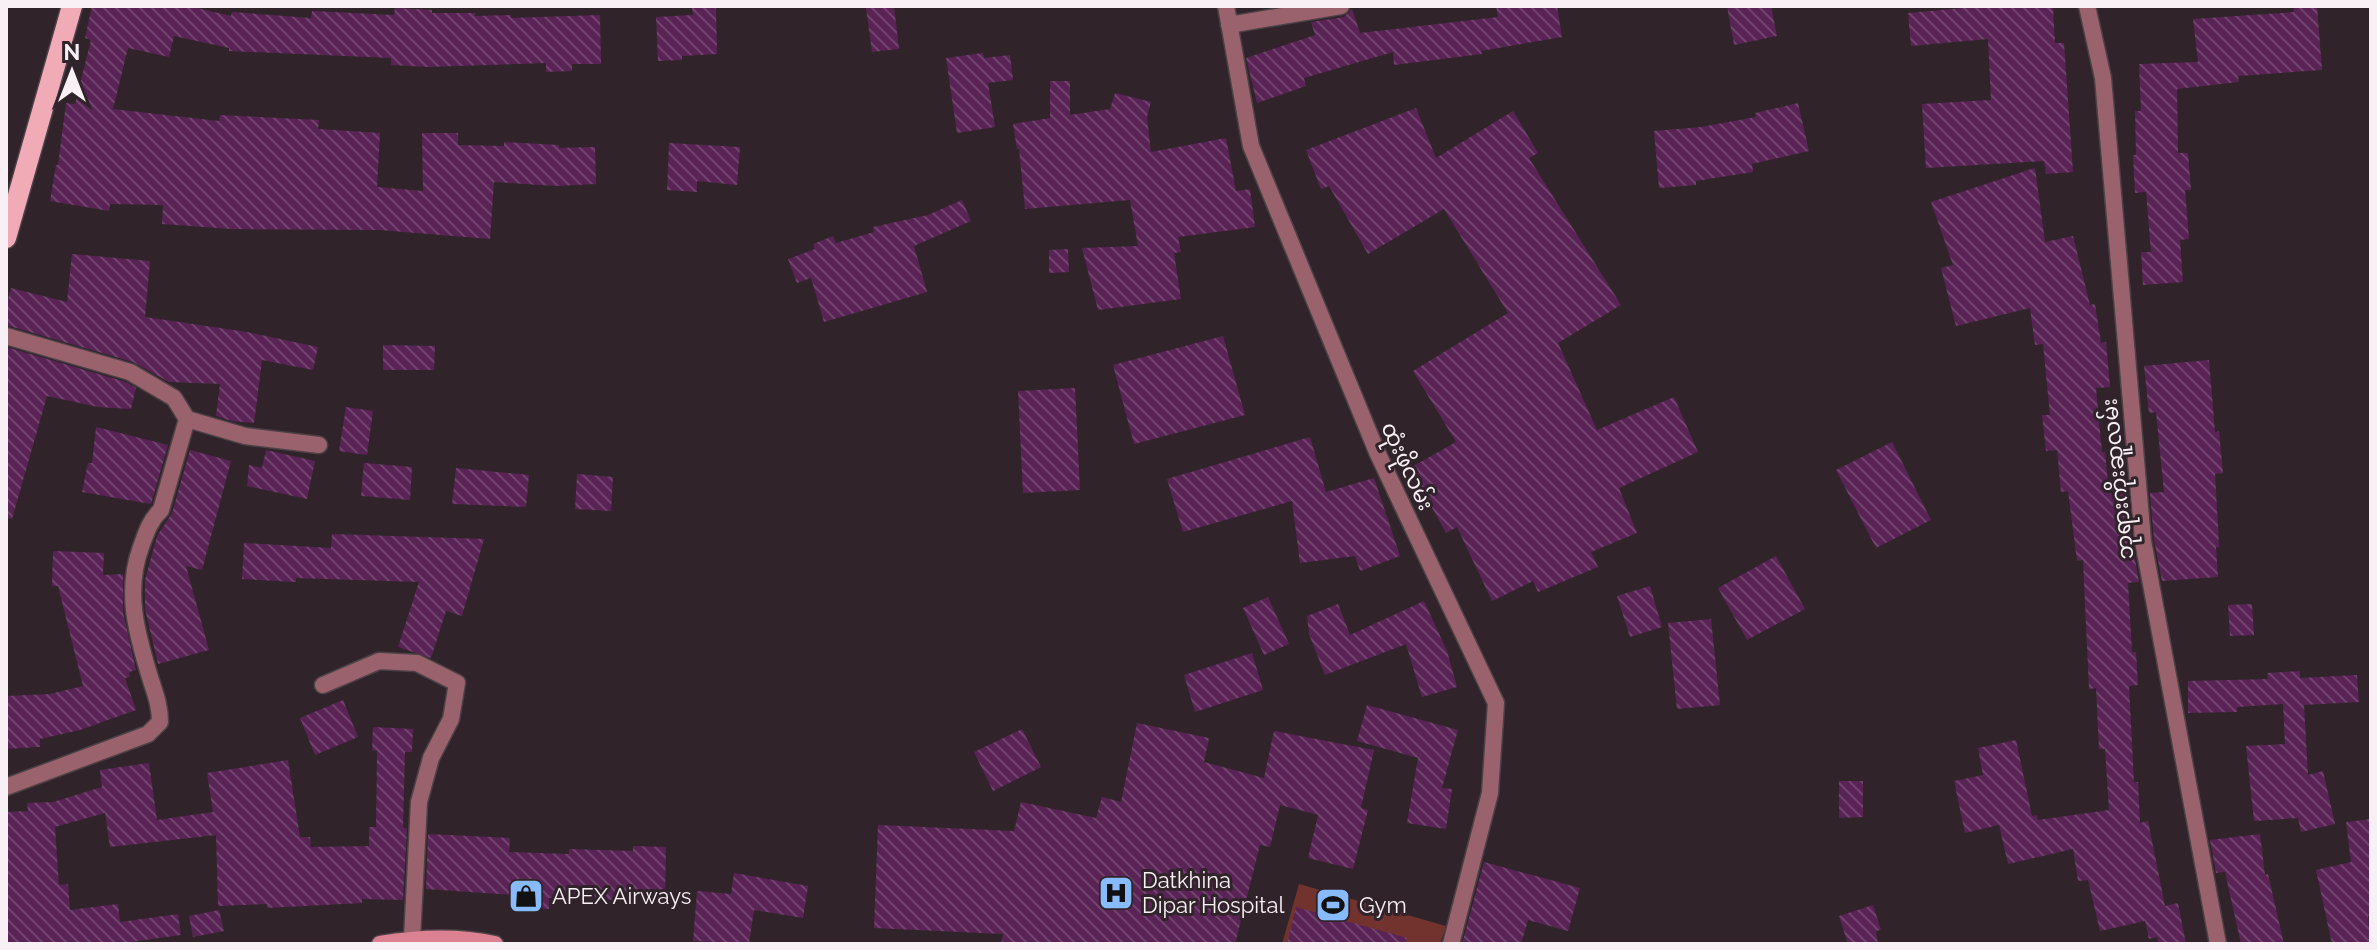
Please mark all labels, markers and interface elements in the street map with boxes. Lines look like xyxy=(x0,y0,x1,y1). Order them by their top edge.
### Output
north arrow xyxy=(32,32,112,112)
text: N xyxy=(64,39,80,65)
street label: ဘုရားကိုးဆူလမ်း xyxy=(2094,397,2143,561)
street label: ထုံးဖိုလမ်း xyxy=(1372,417,1442,516)
place label: Datkhina Dipar Hospital xyxy=(1142,867,1284,918)
hospital icon: Datkhina Dipar Hospital xyxy=(1097,874,1135,912)
shop icon: APEX Airways xyxy=(507,877,545,915)
place label: APEX Airways xyxy=(552,883,691,909)
sports icon: Gym xyxy=(1314,886,1352,924)
place label: Gym xyxy=(1359,892,1407,918)

